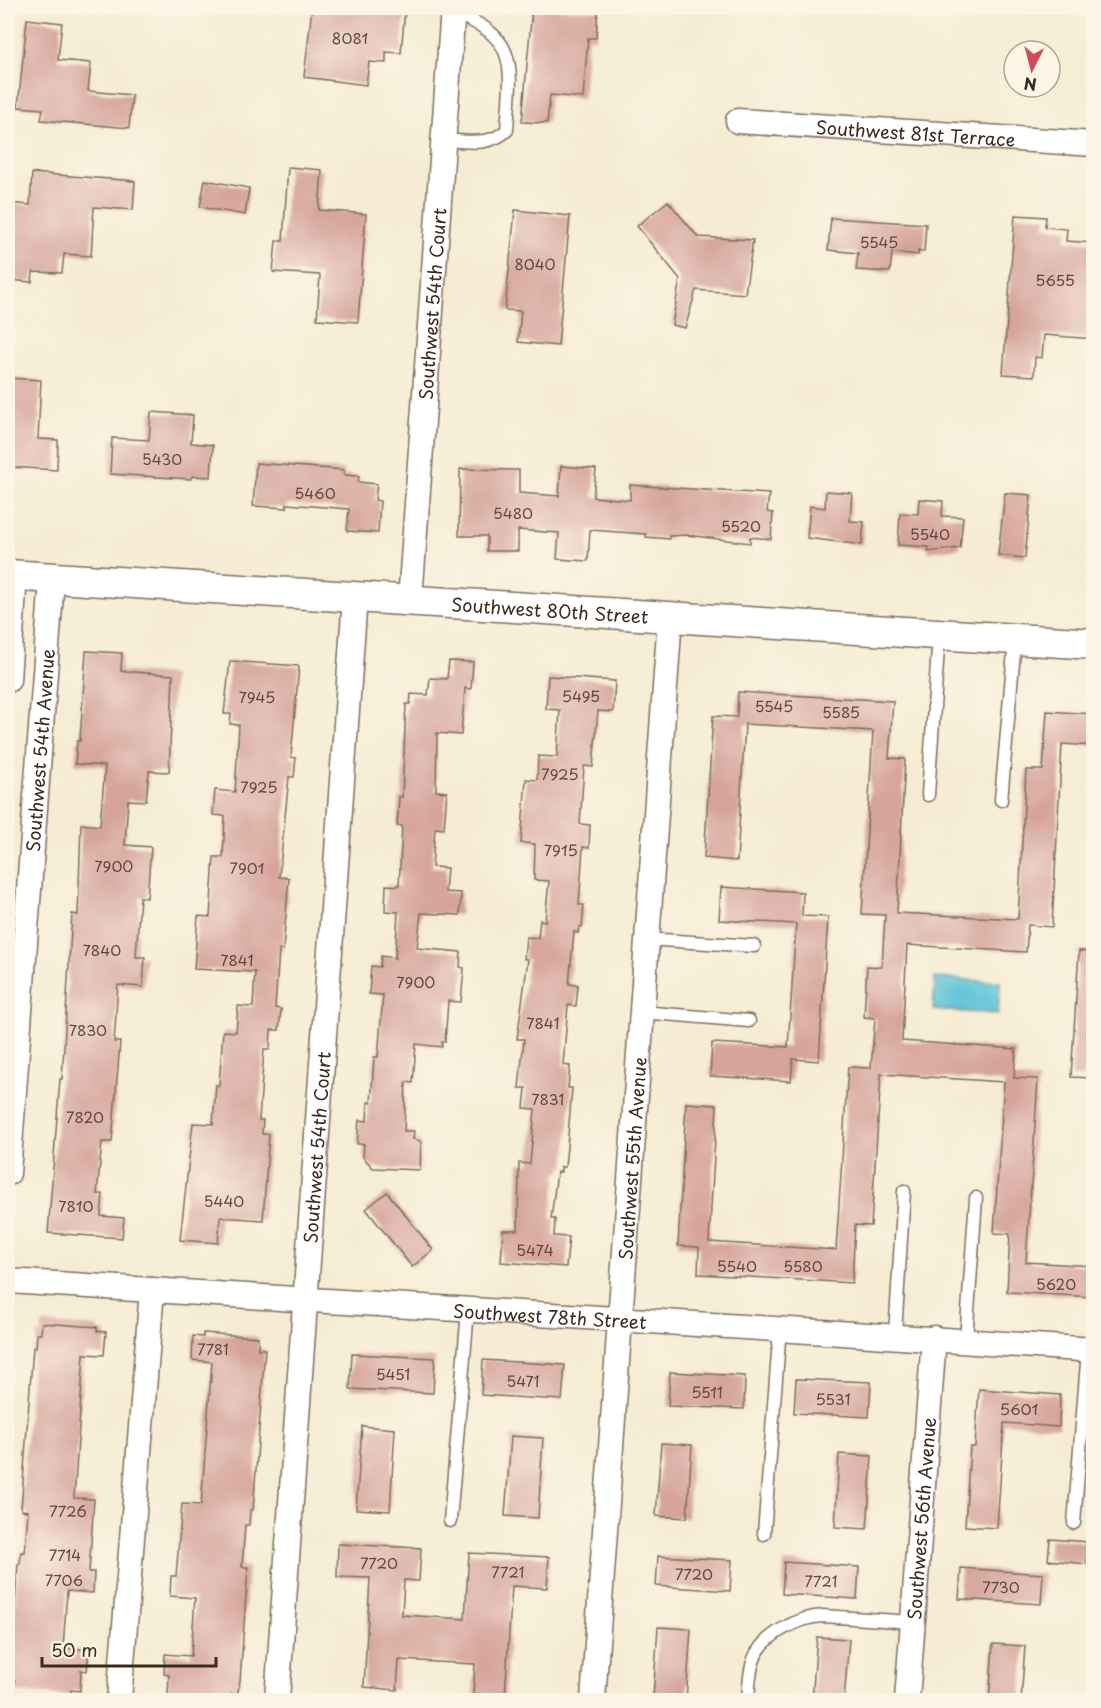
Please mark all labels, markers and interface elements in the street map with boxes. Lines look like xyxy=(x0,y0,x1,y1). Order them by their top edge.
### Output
house number: 8081 xyxy=(332,26,368,49)
north arrow xyxy=(1002,39,1062,99)
text: N xyxy=(1023,72,1038,98)
street label: Southwest 81st Terrace xyxy=(815,113,1016,152)
street label: Southwest 54th Court xyxy=(411,207,452,401)
house number: 5545 xyxy=(860,230,898,253)
house number: 8040 xyxy=(514,252,556,275)
house number: 5655 xyxy=(1035,268,1075,291)
house number: 5430 xyxy=(142,447,182,470)
house number: 5460 xyxy=(294,481,336,504)
house number: 5480 xyxy=(493,501,533,524)
house number: 5520 xyxy=(721,514,761,537)
house number: 5540 xyxy=(910,522,950,545)
street label: Southwest 80th Street xyxy=(451,590,649,629)
street label: Southwest 54th Avenue xyxy=(18,648,60,853)
house number: 5495 xyxy=(562,684,600,707)
house number: 7945 xyxy=(239,685,275,708)
house number: 5545 xyxy=(755,694,793,717)
house number: 5585 xyxy=(822,700,860,723)
house number: 7925 xyxy=(541,762,579,785)
house number: 7925 xyxy=(240,775,278,798)
house number: 7915 xyxy=(544,838,578,861)
house number: 7900 xyxy=(95,854,133,877)
house number: 7901 xyxy=(230,856,264,879)
house number: 7840 xyxy=(83,938,121,961)
house number: 7841 xyxy=(220,948,254,971)
house number: 7900 xyxy=(397,970,435,993)
house number: 7841 xyxy=(526,1011,560,1034)
house number: 7830 xyxy=(69,1018,107,1041)
street label: Southwest 54th Court xyxy=(296,1051,336,1244)
street label: Southwest 55th Avenue xyxy=(611,1056,652,1261)
house number: 7831 xyxy=(532,1087,564,1110)
house number: 7820 xyxy=(66,1105,104,1128)
house number: 5440 xyxy=(204,1189,244,1212)
house number: 7810 xyxy=(59,1194,93,1217)
house number: 5474 xyxy=(516,1238,554,1261)
house number: 5540 xyxy=(717,1254,757,1277)
house number: 5580 xyxy=(783,1254,823,1277)
house number: 5620 xyxy=(1036,1272,1076,1295)
street label: Southwest 78th Street xyxy=(452,1296,647,1335)
house number: 7781 xyxy=(197,1337,229,1360)
house number: 5451 xyxy=(376,1362,410,1385)
house number: 5471 xyxy=(506,1369,540,1392)
house number: 5511 xyxy=(691,1380,723,1403)
house number: 5531 xyxy=(816,1387,850,1410)
house number: 5601 xyxy=(1000,1397,1038,1420)
street label: Southwest 56th Avenue xyxy=(900,1416,942,1621)
house number: 7726 xyxy=(49,1499,87,1522)
house number: 7714 xyxy=(49,1543,81,1566)
house number: 7720 xyxy=(360,1551,398,1574)
house number: 7721 xyxy=(492,1560,524,1583)
house number: 7720 xyxy=(675,1562,713,1585)
house number: 7706 xyxy=(45,1568,83,1591)
house number: 7721 xyxy=(805,1569,837,1592)
house number: 7730 xyxy=(982,1575,1020,1598)
scale bar xyxy=(42,1630,216,1668)
text: 50 m xyxy=(51,1636,98,1663)

